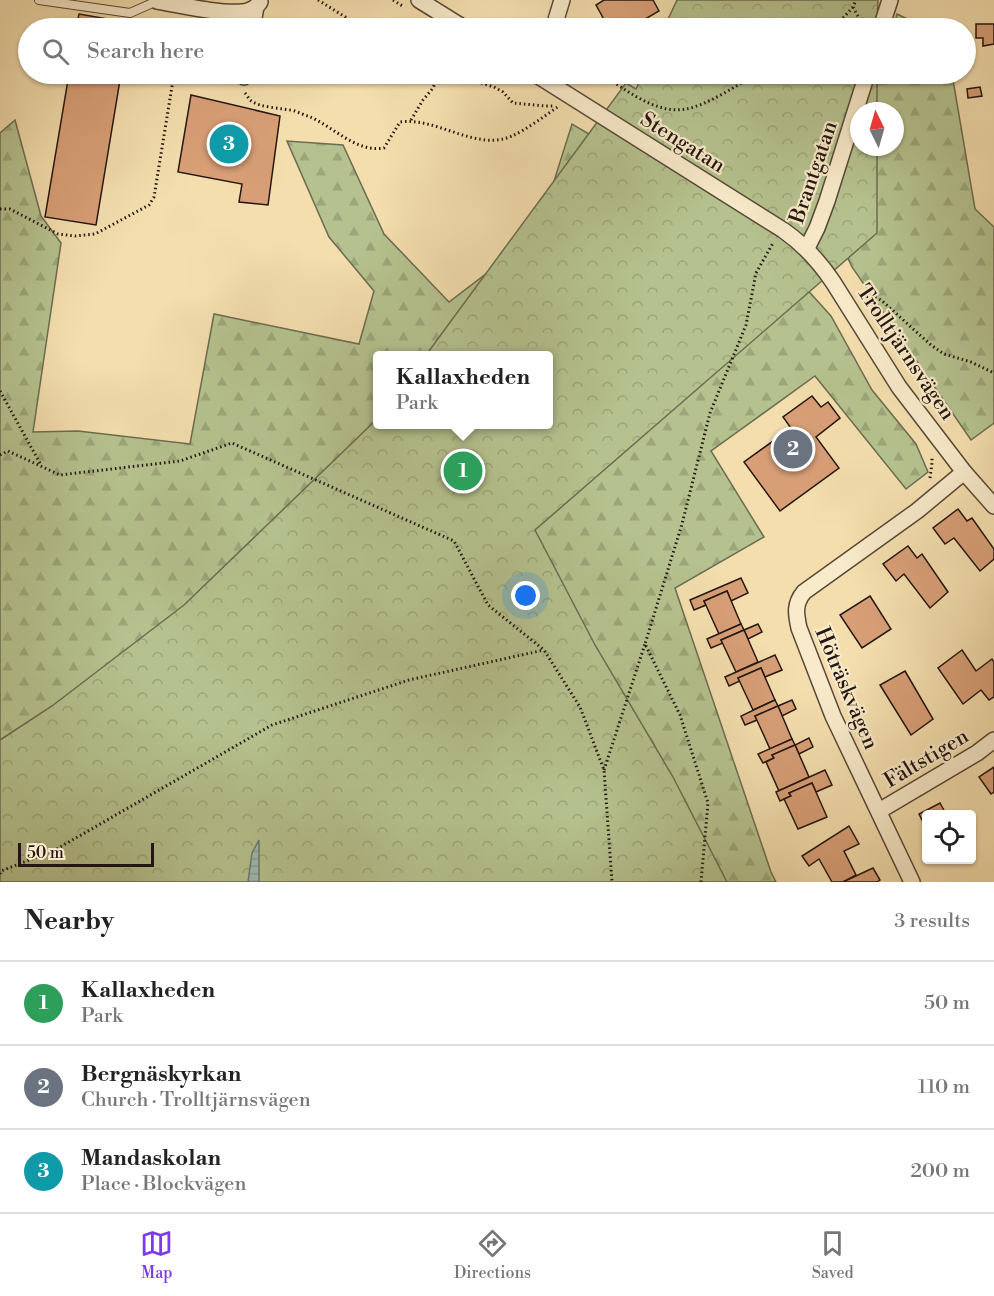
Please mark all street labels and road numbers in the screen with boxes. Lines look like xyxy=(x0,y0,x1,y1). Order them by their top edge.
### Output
street label: Stengatan xyxy=(635,107,730,179)
street label: Brantgatan xyxy=(784,117,844,228)
street label: Trolltjärnsvägen xyxy=(850,280,960,426)
street label: Höträskvägen xyxy=(809,623,884,754)
street label: Fältstigen xyxy=(879,723,974,794)

